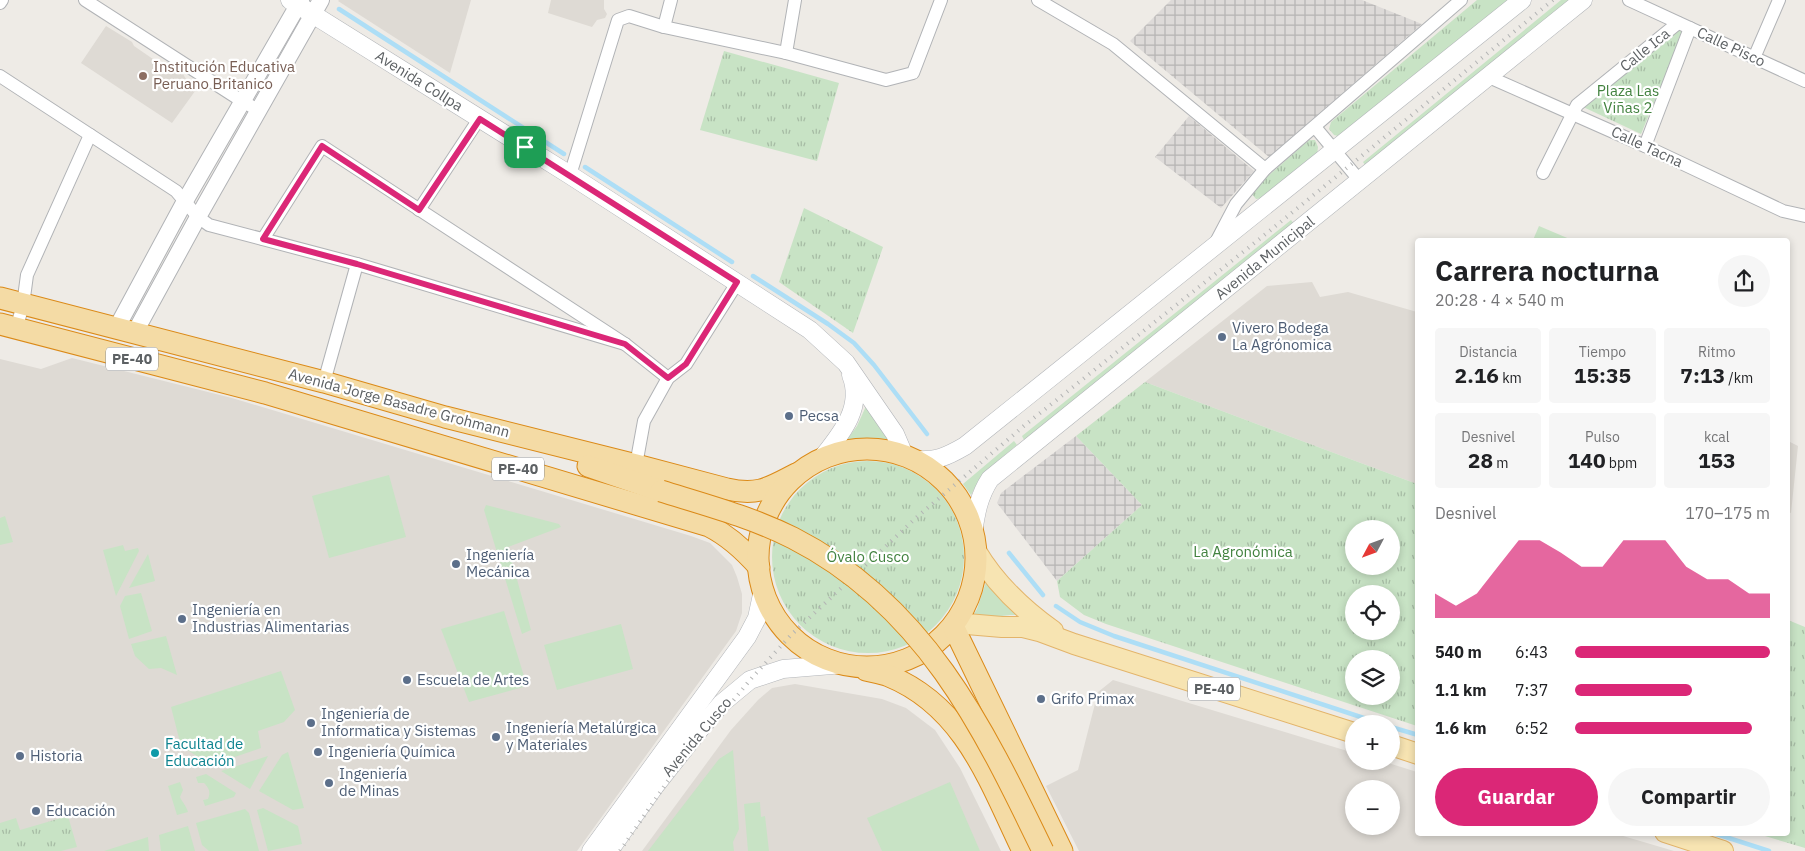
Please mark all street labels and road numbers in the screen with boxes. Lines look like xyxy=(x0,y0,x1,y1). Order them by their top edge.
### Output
street label: Calle Pisco xyxy=(1694,22,1768,71)
street label: Calle Ica xyxy=(1616,24,1673,75)
street label: Avenida Collpa xyxy=(372,46,467,115)
street label: Calle Tacna xyxy=(1608,122,1686,171)
street label: Avenida Municipal xyxy=(1211,212,1318,304)
road number: PE-40 xyxy=(106,348,158,370)
street label: Avenida Jorge Basadre Grohmann xyxy=(287,364,512,441)
road number: PE-40 xyxy=(492,458,544,480)
road number: PE-40 xyxy=(1188,678,1240,701)
street label: Avenida Cusco xyxy=(658,693,735,780)

